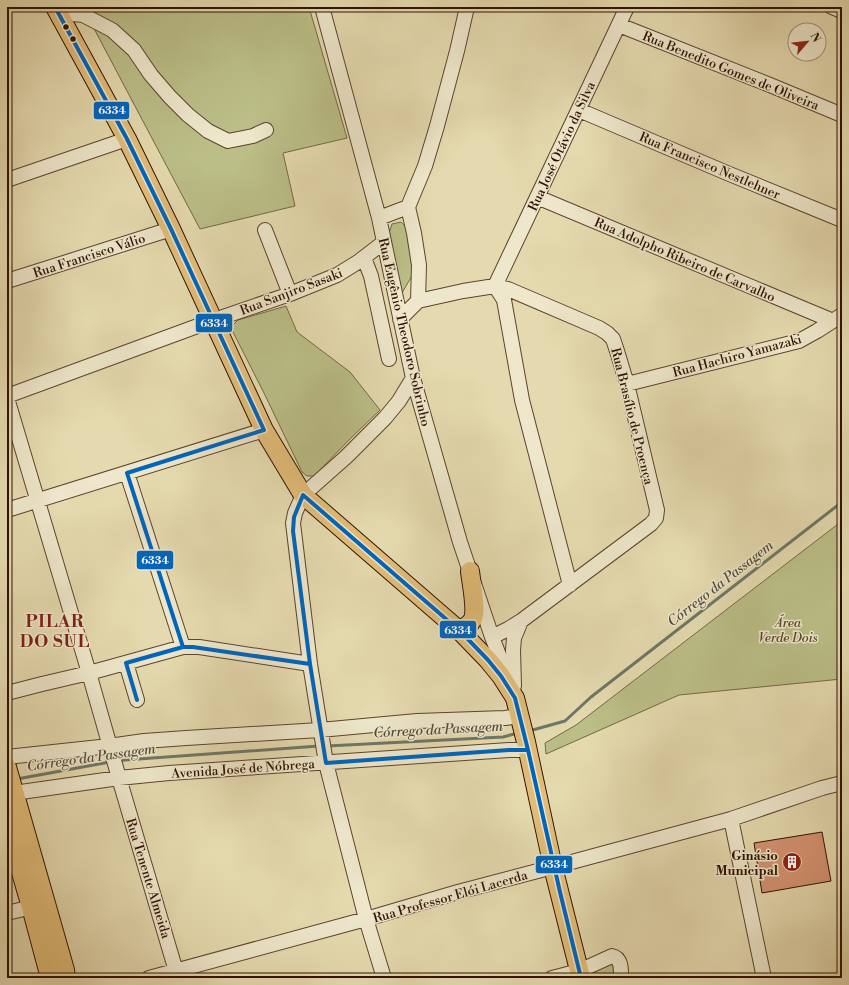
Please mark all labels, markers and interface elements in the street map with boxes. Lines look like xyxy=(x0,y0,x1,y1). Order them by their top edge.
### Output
unlabelled marker xyxy=(61,22,71,32)
north arrow xyxy=(787,22,827,62)
street label: Rua Benedito Gomes de Oliveira xyxy=(640,28,822,114)
text: N xyxy=(807,31,823,45)
unlabelled marker xyxy=(68,34,78,44)
street label: Rua José Otávio da Silva xyxy=(525,79,599,214)
line badge: 6334 xyxy=(93,101,130,120)
text: 6334 xyxy=(98,104,126,118)
street label: Rua Francisco Nestlehner xyxy=(637,129,783,203)
street label: Rua Adolpho Ribeiro de Carvalho xyxy=(592,214,778,305)
street label: Rua Francisco Válio xyxy=(31,230,148,282)
street label: Rua Eugênio Theodoro Sobrinho xyxy=(375,236,434,428)
street label: Rua Sanjiro Sasaki xyxy=(238,265,345,319)
line badge: 6334 xyxy=(195,313,233,333)
text: 6334 xyxy=(200,317,228,331)
street label: Rua Hachiro Yamazaki xyxy=(671,331,804,381)
street label: Rua Brasílio de Proença xyxy=(607,346,657,487)
water label: Córrego da Passagem xyxy=(664,536,778,631)
line badge: 6334 xyxy=(136,550,174,570)
text: 6334 xyxy=(141,554,169,568)
district label: PILAR DO SUL xyxy=(20,611,90,653)
park label: Área Verde Dois xyxy=(758,614,818,646)
line badge: 6334 xyxy=(439,620,477,639)
text: 6334 xyxy=(444,624,472,638)
water label: Córrego da Passagem xyxy=(373,718,504,742)
water label: Córrego da Passagem xyxy=(26,740,157,776)
street label: Avenida José de Nóbrega xyxy=(170,756,316,782)
street label: Rua Tenente Almeida xyxy=(122,816,174,941)
place label: Ginásio Municipal xyxy=(715,848,779,879)
building icon: Ginásio Municipal xyxy=(781,851,803,873)
line badge: 6334 xyxy=(535,855,573,874)
text: 6334 xyxy=(540,858,568,872)
street label: Rua Professor Elói Lacerda xyxy=(371,867,530,927)

